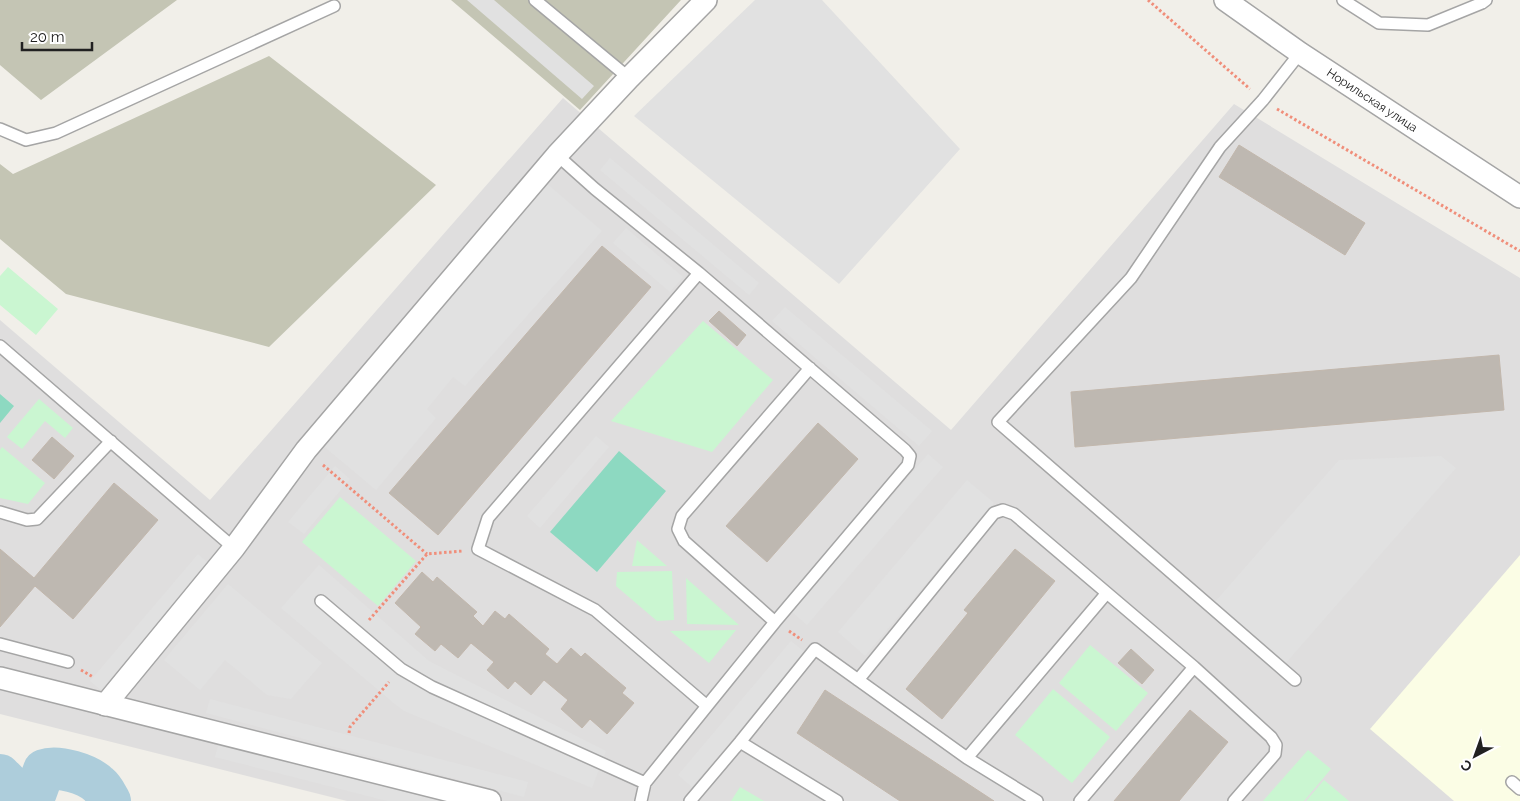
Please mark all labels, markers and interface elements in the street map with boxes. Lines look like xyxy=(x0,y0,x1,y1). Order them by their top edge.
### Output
scale bar xyxy=(22,20,92,52)
text: 20 m xyxy=(30,28,65,46)
street label: Норильская улица xyxy=(1324,65,1420,135)
north arrow xyxy=(1450,731,1500,781)
text: С xyxy=(1457,756,1475,775)

